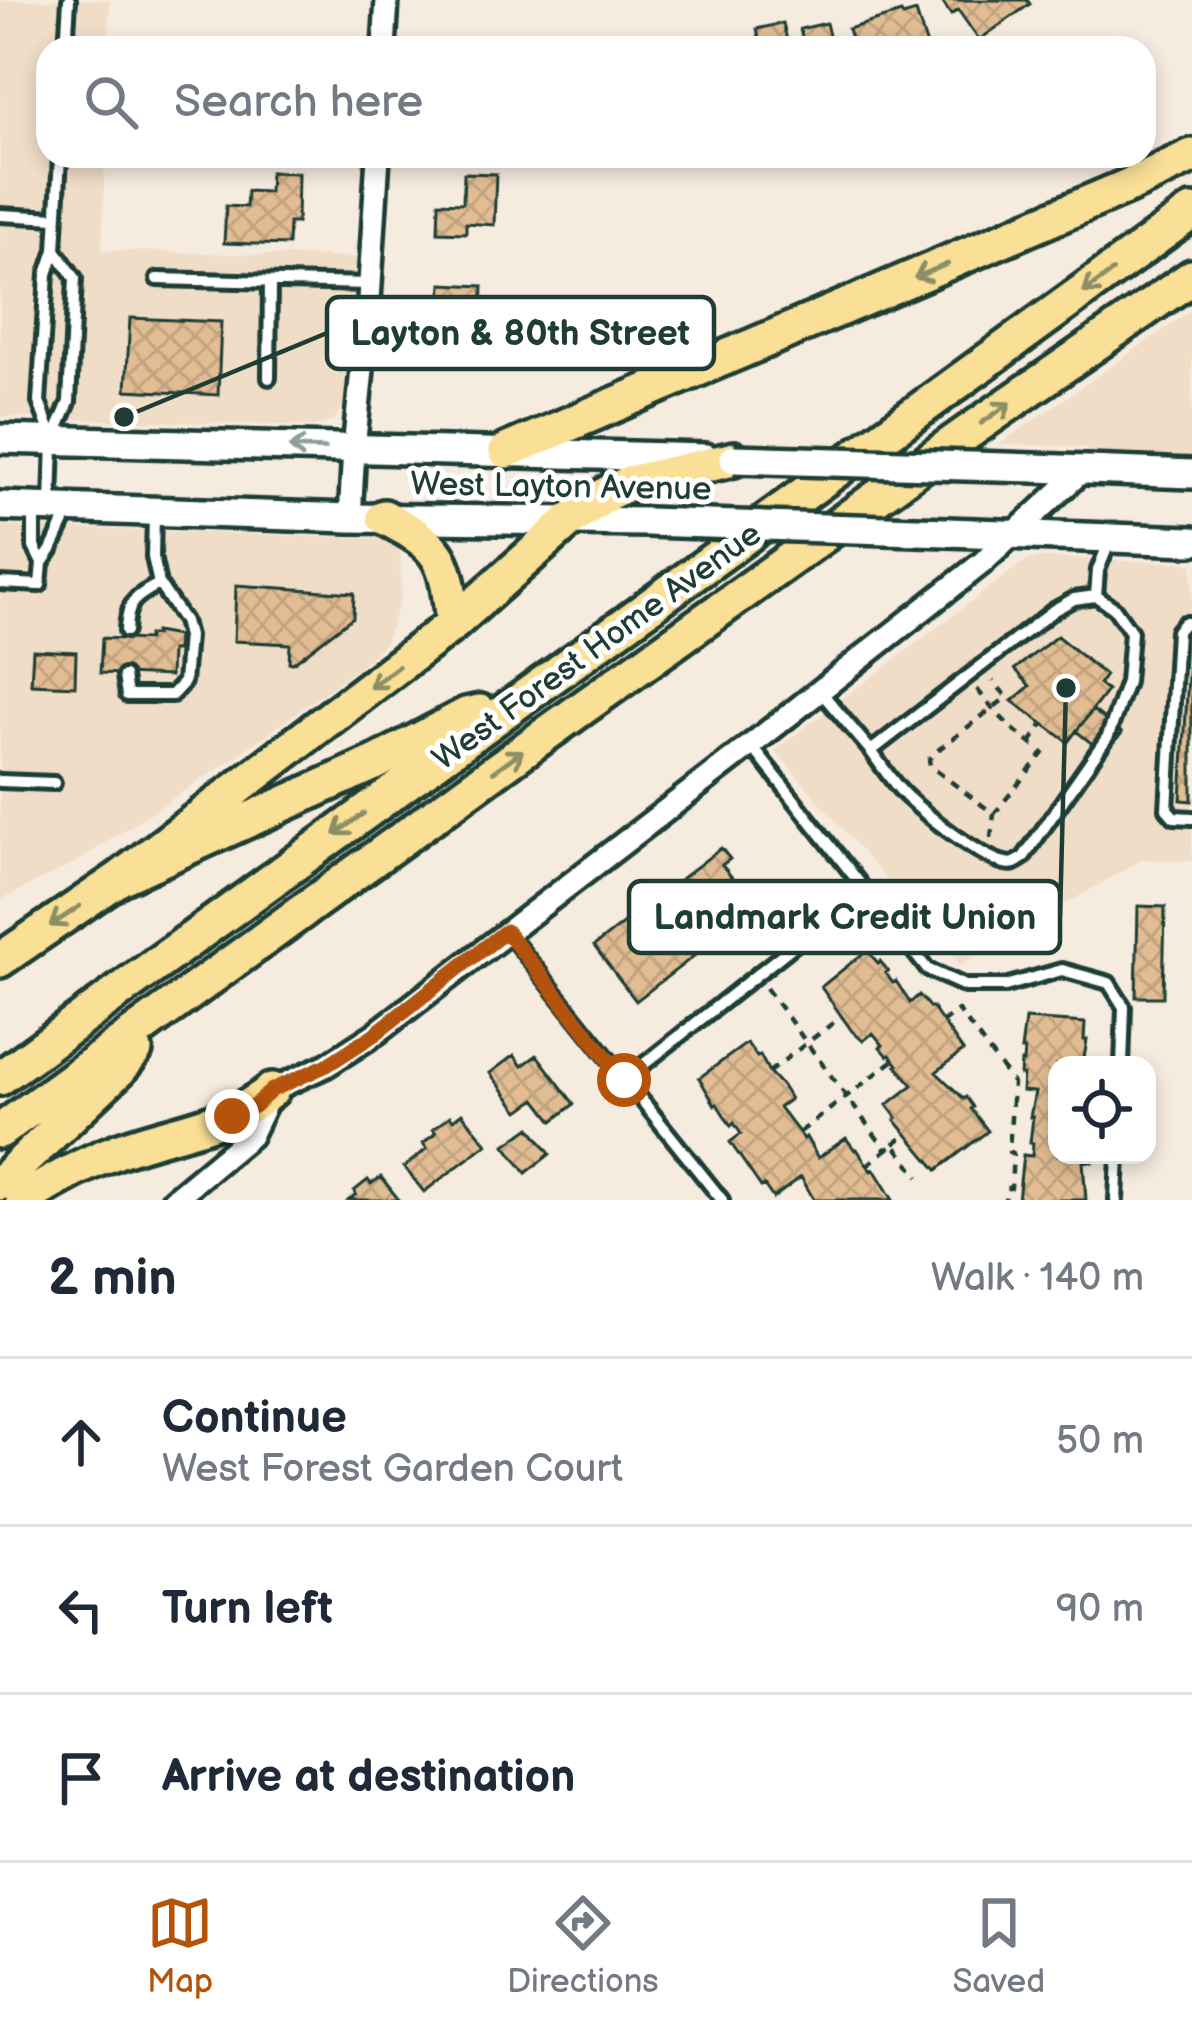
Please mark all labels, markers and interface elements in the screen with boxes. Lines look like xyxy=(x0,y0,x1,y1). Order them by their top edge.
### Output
search box xyxy=(36,36,1156,168)
icon: search xyxy=(78,69,144,135)
text: Search here xyxy=(174,75,423,130)
one-way arrow xyxy=(914,261,950,283)
one-way arrow xyxy=(1082,268,1115,294)
callout: Layton & 80th Street xyxy=(327,297,714,369)
text: Layton & 80th Street xyxy=(350,313,690,356)
one-way arrow xyxy=(979,400,1012,425)
one-way arrow xyxy=(288,436,327,459)
street label: West Layton Avenue xyxy=(410,464,712,510)
street label: West Forest Home Avenue xyxy=(425,514,769,779)
one-way arrow xyxy=(368,663,400,690)
one-way arrow xyxy=(491,749,524,775)
one-way arrow xyxy=(333,811,366,837)
callout: Landmark Credit Union xyxy=(629,881,1060,953)
text: Landmark Credit Union xyxy=(654,897,1036,940)
one-way arrow xyxy=(49,903,83,928)
route start xyxy=(597,1053,651,1107)
map controls xyxy=(1048,1056,1156,1164)
button: locate xyxy=(1048,1056,1156,1164)
route end xyxy=(205,1089,259,1143)
text: 2 min xyxy=(48,1248,177,1309)
text: Walk · 140 m xyxy=(931,1255,1144,1302)
text: Continue xyxy=(162,1391,347,1446)
icon: ahead xyxy=(48,1409,114,1475)
text: 50 m xyxy=(1056,1418,1144,1465)
text: West Forest Garden Court xyxy=(162,1446,623,1493)
icon: left xyxy=(48,1577,114,1643)
text: Turn left xyxy=(162,1582,333,1637)
text: 90 m xyxy=(1056,1586,1144,1633)
icon: arrive xyxy=(48,1745,114,1811)
text: Arrive at destination xyxy=(162,1750,575,1805)
tab: Map xyxy=(147,1890,213,2002)
tab: Directions xyxy=(507,1890,659,2002)
tab: Saved xyxy=(952,1890,1045,2002)

